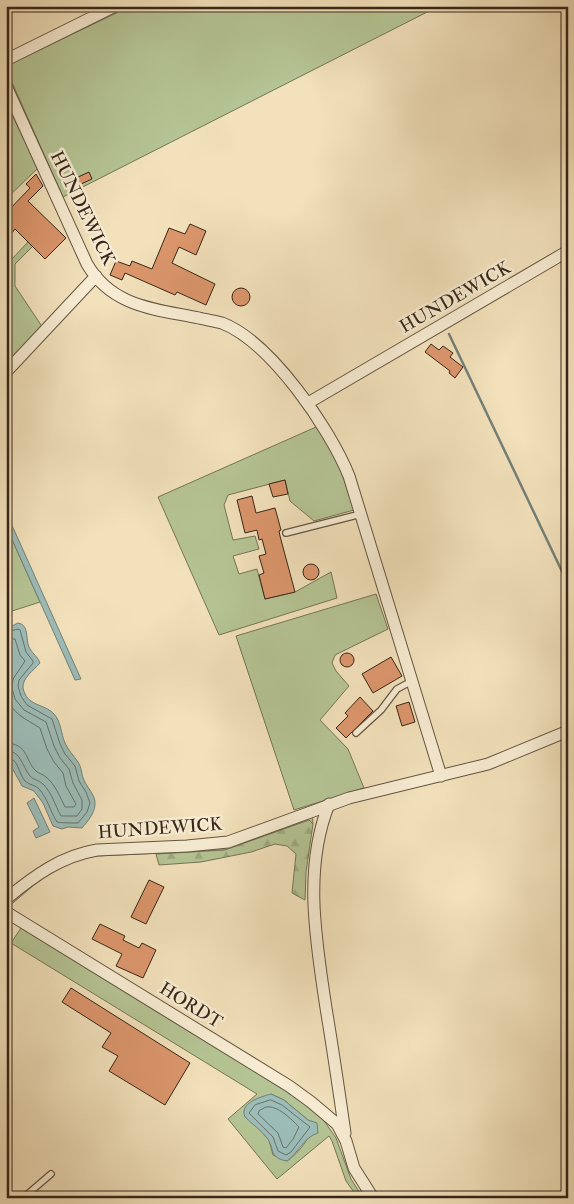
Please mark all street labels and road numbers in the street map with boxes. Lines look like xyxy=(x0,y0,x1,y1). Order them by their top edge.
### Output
street label: HUNDEWICK xyxy=(45,147,120,270)
street label: HUNDEWICK xyxy=(396,256,515,339)
street label: HUNDEWICK xyxy=(97,813,223,844)
street label: HORDT xyxy=(155,977,227,1034)

